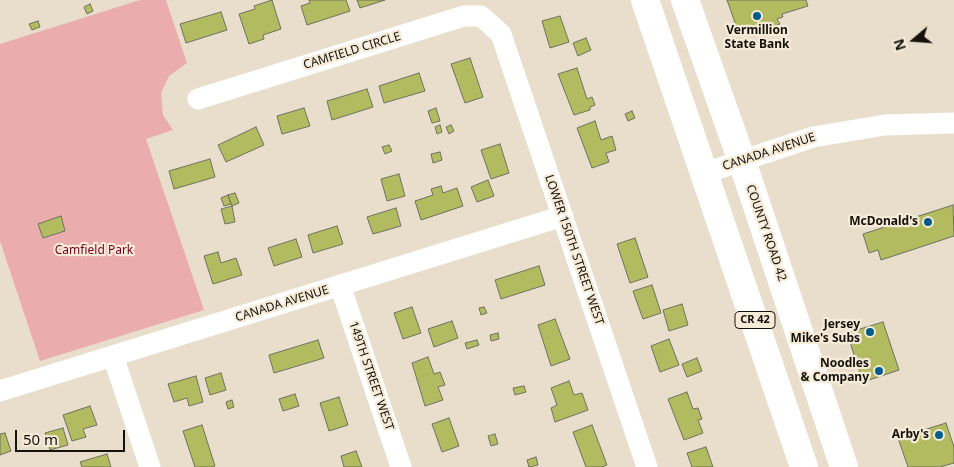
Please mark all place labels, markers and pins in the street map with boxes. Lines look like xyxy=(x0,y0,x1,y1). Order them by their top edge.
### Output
marker: Vermillion State Bank xyxy=(751,10,763,22)
place label: Vermillion State Bank xyxy=(725,24,789,52)
place label: McDonald's xyxy=(849,215,918,229)
marker: McDonald's xyxy=(922,216,934,228)
place label: Jersey Mike's Subs xyxy=(791,318,860,346)
marker: Jersey Mike's Subs xyxy=(864,326,876,338)
place label: Noodles & Company xyxy=(801,357,869,385)
marker: Noodles & Company xyxy=(873,365,885,377)
place label: Arby's xyxy=(892,428,929,442)
marker: Arby's xyxy=(933,429,945,441)

